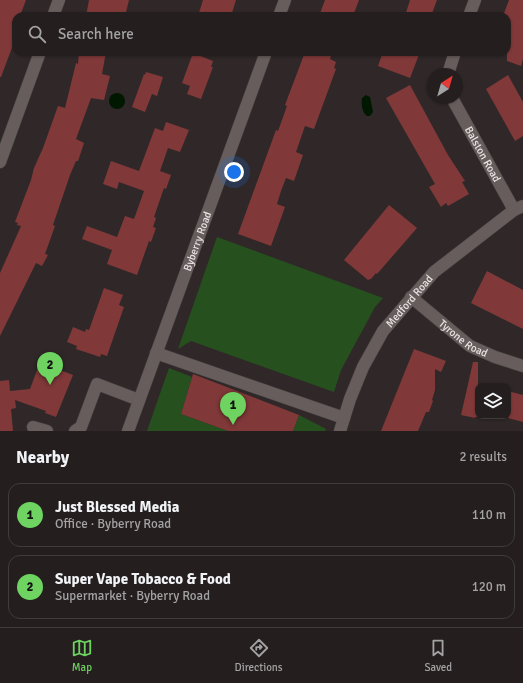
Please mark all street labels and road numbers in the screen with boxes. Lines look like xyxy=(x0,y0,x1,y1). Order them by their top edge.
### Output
street label: Balston Road xyxy=(462,124,504,184)
street label: Byberry Road xyxy=(180,209,214,273)
street label: Medford Road xyxy=(383,272,435,330)
street label: Tyrone Road xyxy=(436,317,490,360)

